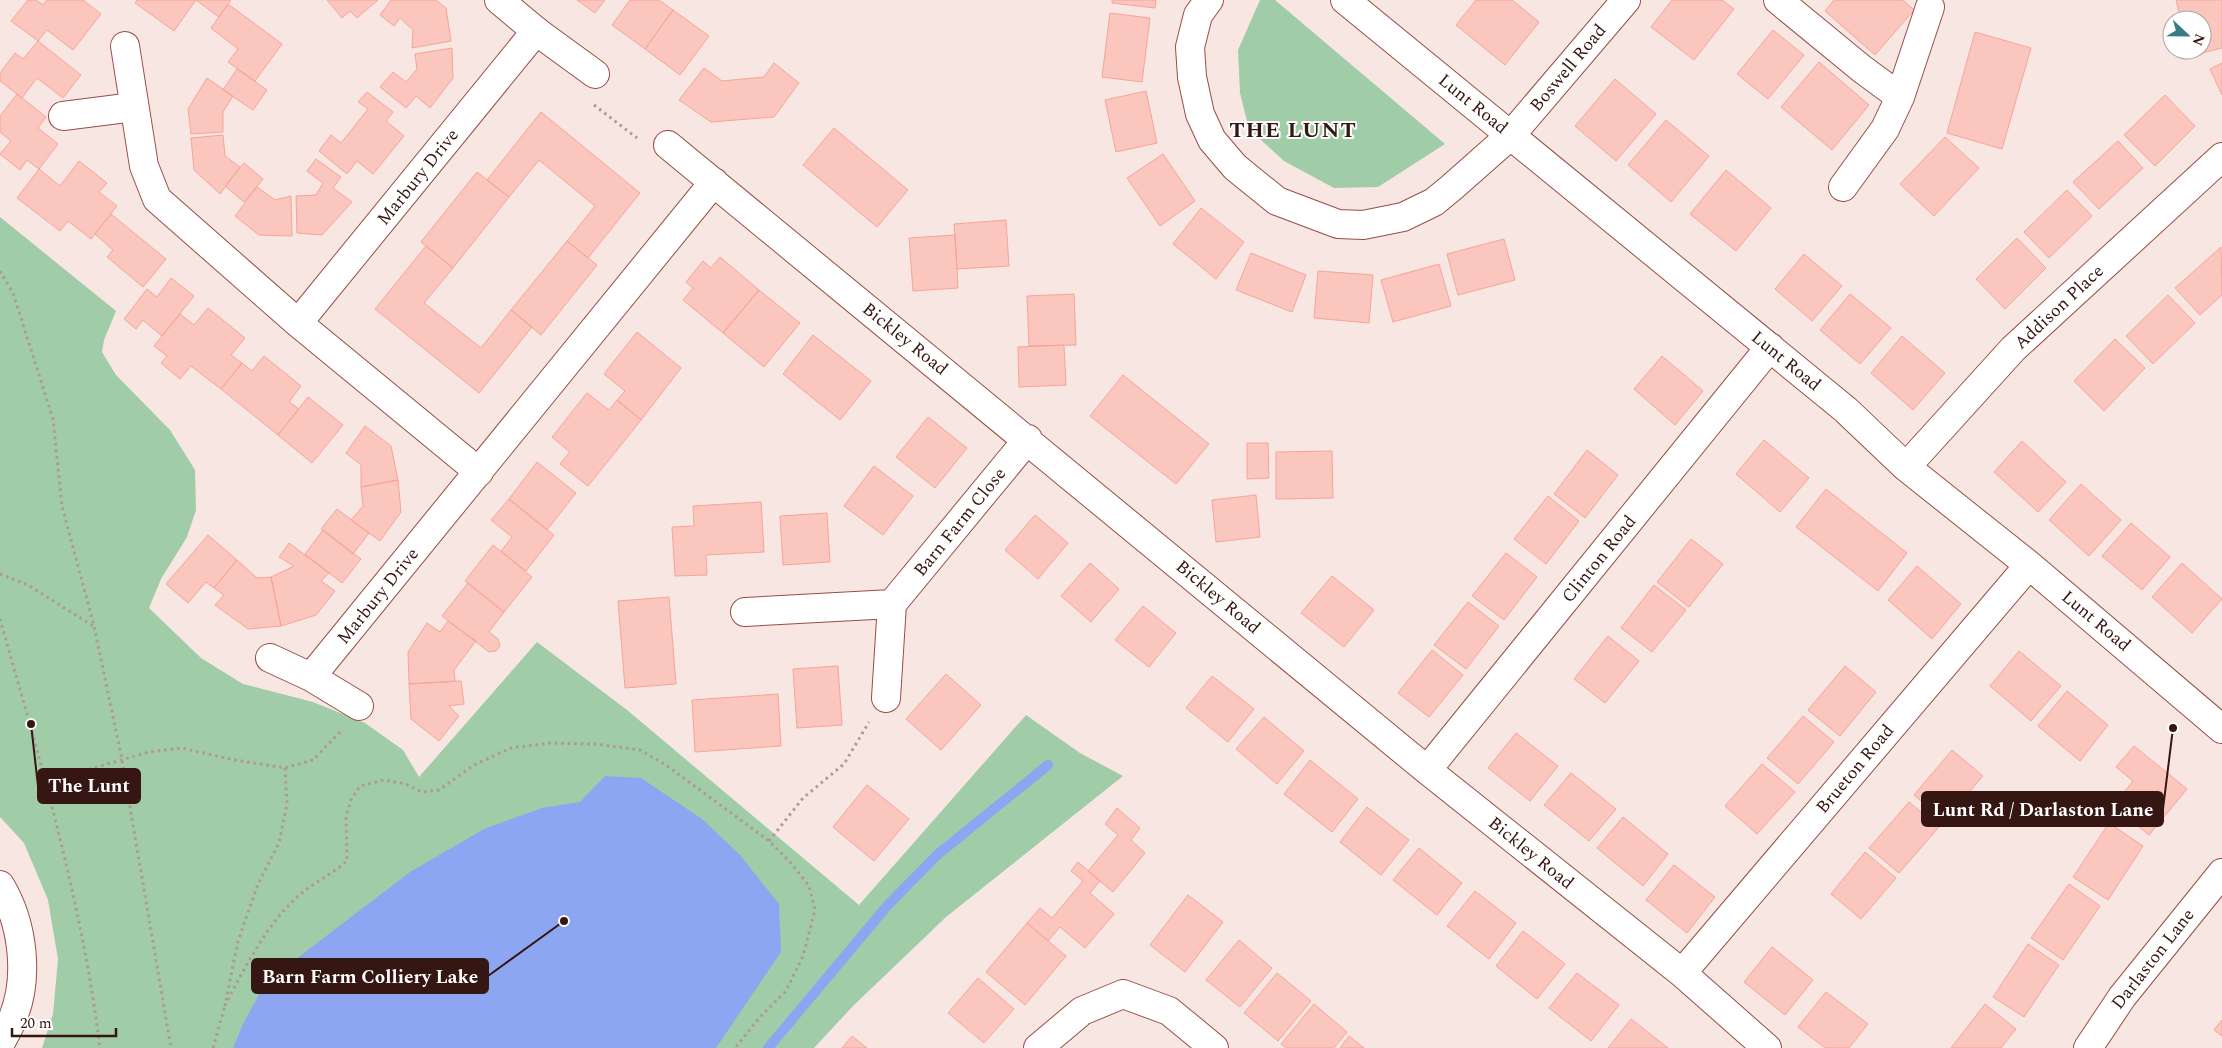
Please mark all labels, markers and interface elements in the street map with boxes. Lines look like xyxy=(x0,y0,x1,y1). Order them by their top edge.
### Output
north arrow xyxy=(2162,10,2212,60)
street label: Boswell Road xyxy=(1523,18,1613,118)
text: N xyxy=(2187,30,2210,49)
street label: Lunt Road xyxy=(1432,67,1514,141)
district label: THE LUNT xyxy=(1229,114,1357,147)
street label: Marbury Drive xyxy=(370,123,466,231)
street label: Addison Place xyxy=(2008,258,2110,356)
street label: Bickley Road xyxy=(856,296,954,382)
street label: Lunt Road xyxy=(1745,324,1827,398)
street label: Barn Farm Close xyxy=(907,461,1013,583)
street label: Clinton Road xyxy=(1555,509,1643,609)
street label: Marbury Drive xyxy=(330,542,426,650)
street label: Bickley Road xyxy=(1170,553,1266,641)
street label: Lunt Road xyxy=(2055,584,2137,658)
street label: Brueton Road xyxy=(1809,718,1901,820)
callout: The Lunt xyxy=(38,769,140,803)
text: The Lunt xyxy=(48,772,130,801)
callout: Lunt Rd / Darlaston Lane xyxy=(1922,792,2163,826)
text: Lunt Rd / Darlaston Lane xyxy=(1932,796,2154,825)
street label: Bickley Road xyxy=(1482,810,1580,896)
street label: Darlaston Lane xyxy=(2105,903,2201,1015)
callout: Barn Farm Colliery Lake xyxy=(252,959,488,993)
text: Barn Farm Colliery Lake xyxy=(262,963,478,992)
scale bar xyxy=(12,1006,116,1038)
text: 20 m xyxy=(20,1012,52,1035)

